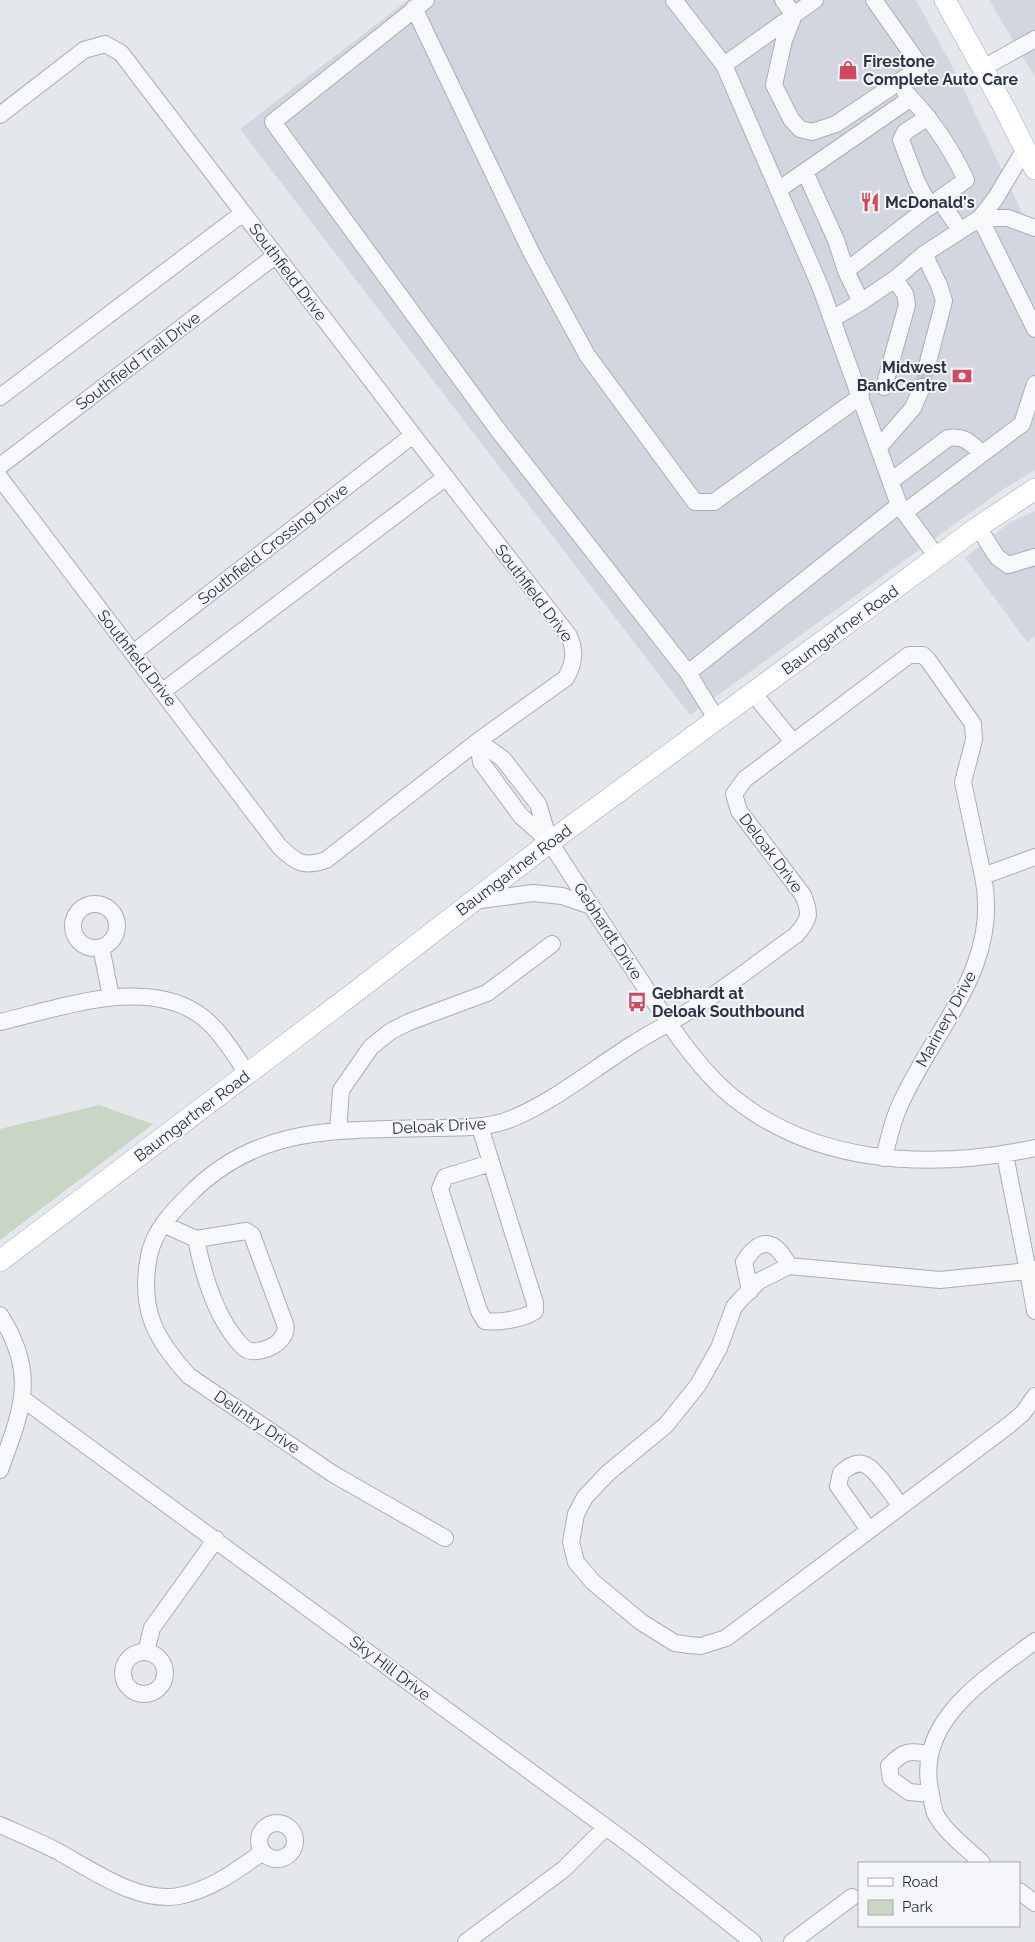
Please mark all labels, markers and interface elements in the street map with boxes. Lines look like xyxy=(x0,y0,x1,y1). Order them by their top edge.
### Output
place label: Firestone Complete Auto Care xyxy=(863,52,1018,89)
shop icon: Firestone Complete Auto Care xyxy=(837,59,859,81)
restaurant icon: McDonald's xyxy=(859,191,881,213)
place label: McDonald's xyxy=(885,193,975,212)
street label: Southfield Drive xyxy=(245,219,331,325)
street label: Southfield Trail Drive xyxy=(72,308,204,414)
place label: Midwest BankCentre xyxy=(857,358,947,395)
bank icon: Midwest BankCentre xyxy=(951,365,973,387)
street label: Southfield Crossing Drive xyxy=(194,479,352,609)
street label: Southfield Drive xyxy=(491,540,577,646)
street label: Baumgartner Road xyxy=(778,581,902,679)
street label: Southfield Drive xyxy=(93,606,181,710)
street label: Deloak Drive xyxy=(735,810,807,896)
street label: Baumgartner Road xyxy=(453,820,575,920)
street label: Gebhardt Drive xyxy=(570,879,646,983)
street label: Marinery Drive xyxy=(912,968,980,1070)
place label: Gebhardt at Deloak Southbound xyxy=(652,984,805,1021)
bus stop icon: Gebhardt at Deloak Southbound xyxy=(626,991,648,1013)
street label: Baumgartner Road xyxy=(131,1066,253,1166)
street label: Deloak Drive xyxy=(391,1114,487,1138)
street label: Delintry Drive xyxy=(210,1386,304,1458)
street label: Sky Hill Drive xyxy=(346,1631,434,1705)
legend xyxy=(858,1862,1020,1927)
text: Road xyxy=(902,1873,938,1891)
text: Park xyxy=(902,1898,933,1916)

